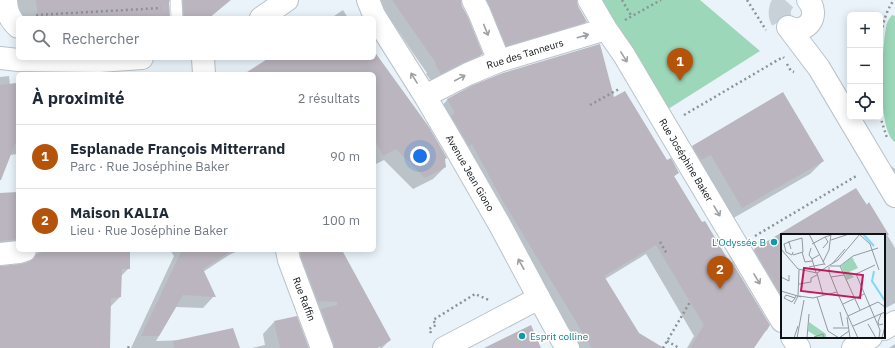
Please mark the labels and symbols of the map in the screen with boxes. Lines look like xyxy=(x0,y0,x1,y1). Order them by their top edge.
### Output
one-way arrow xyxy=(483,24,491,36)
one-way arrow xyxy=(576,32,589,39)
street label: Rue des Tanneurs xyxy=(485,36,565,72)
pin: 1 xyxy=(667,48,693,81)
one-way arrow xyxy=(621,51,629,63)
one-way arrow xyxy=(410,73,418,84)
one-way arrow xyxy=(453,73,465,81)
street label: Rue Joséphine Baker xyxy=(656,116,716,204)
street label: Avenue Jean Giono xyxy=(443,132,497,214)
your location xyxy=(410,146,430,166)
one-way arrow xyxy=(713,205,721,217)
inset map xyxy=(781,234,885,338)
place label: L'Odyssée B xyxy=(712,236,766,249)
marker: L'Odyssée B xyxy=(769,237,779,247)
pin: 2 xyxy=(707,256,733,289)
one-way arrow xyxy=(516,258,524,270)
one-way arrow xyxy=(753,273,761,284)
street label: Rue Raffin xyxy=(290,275,318,323)
place label: Esprit colline xyxy=(530,330,589,343)
marker: Esprit colline xyxy=(517,331,527,341)

